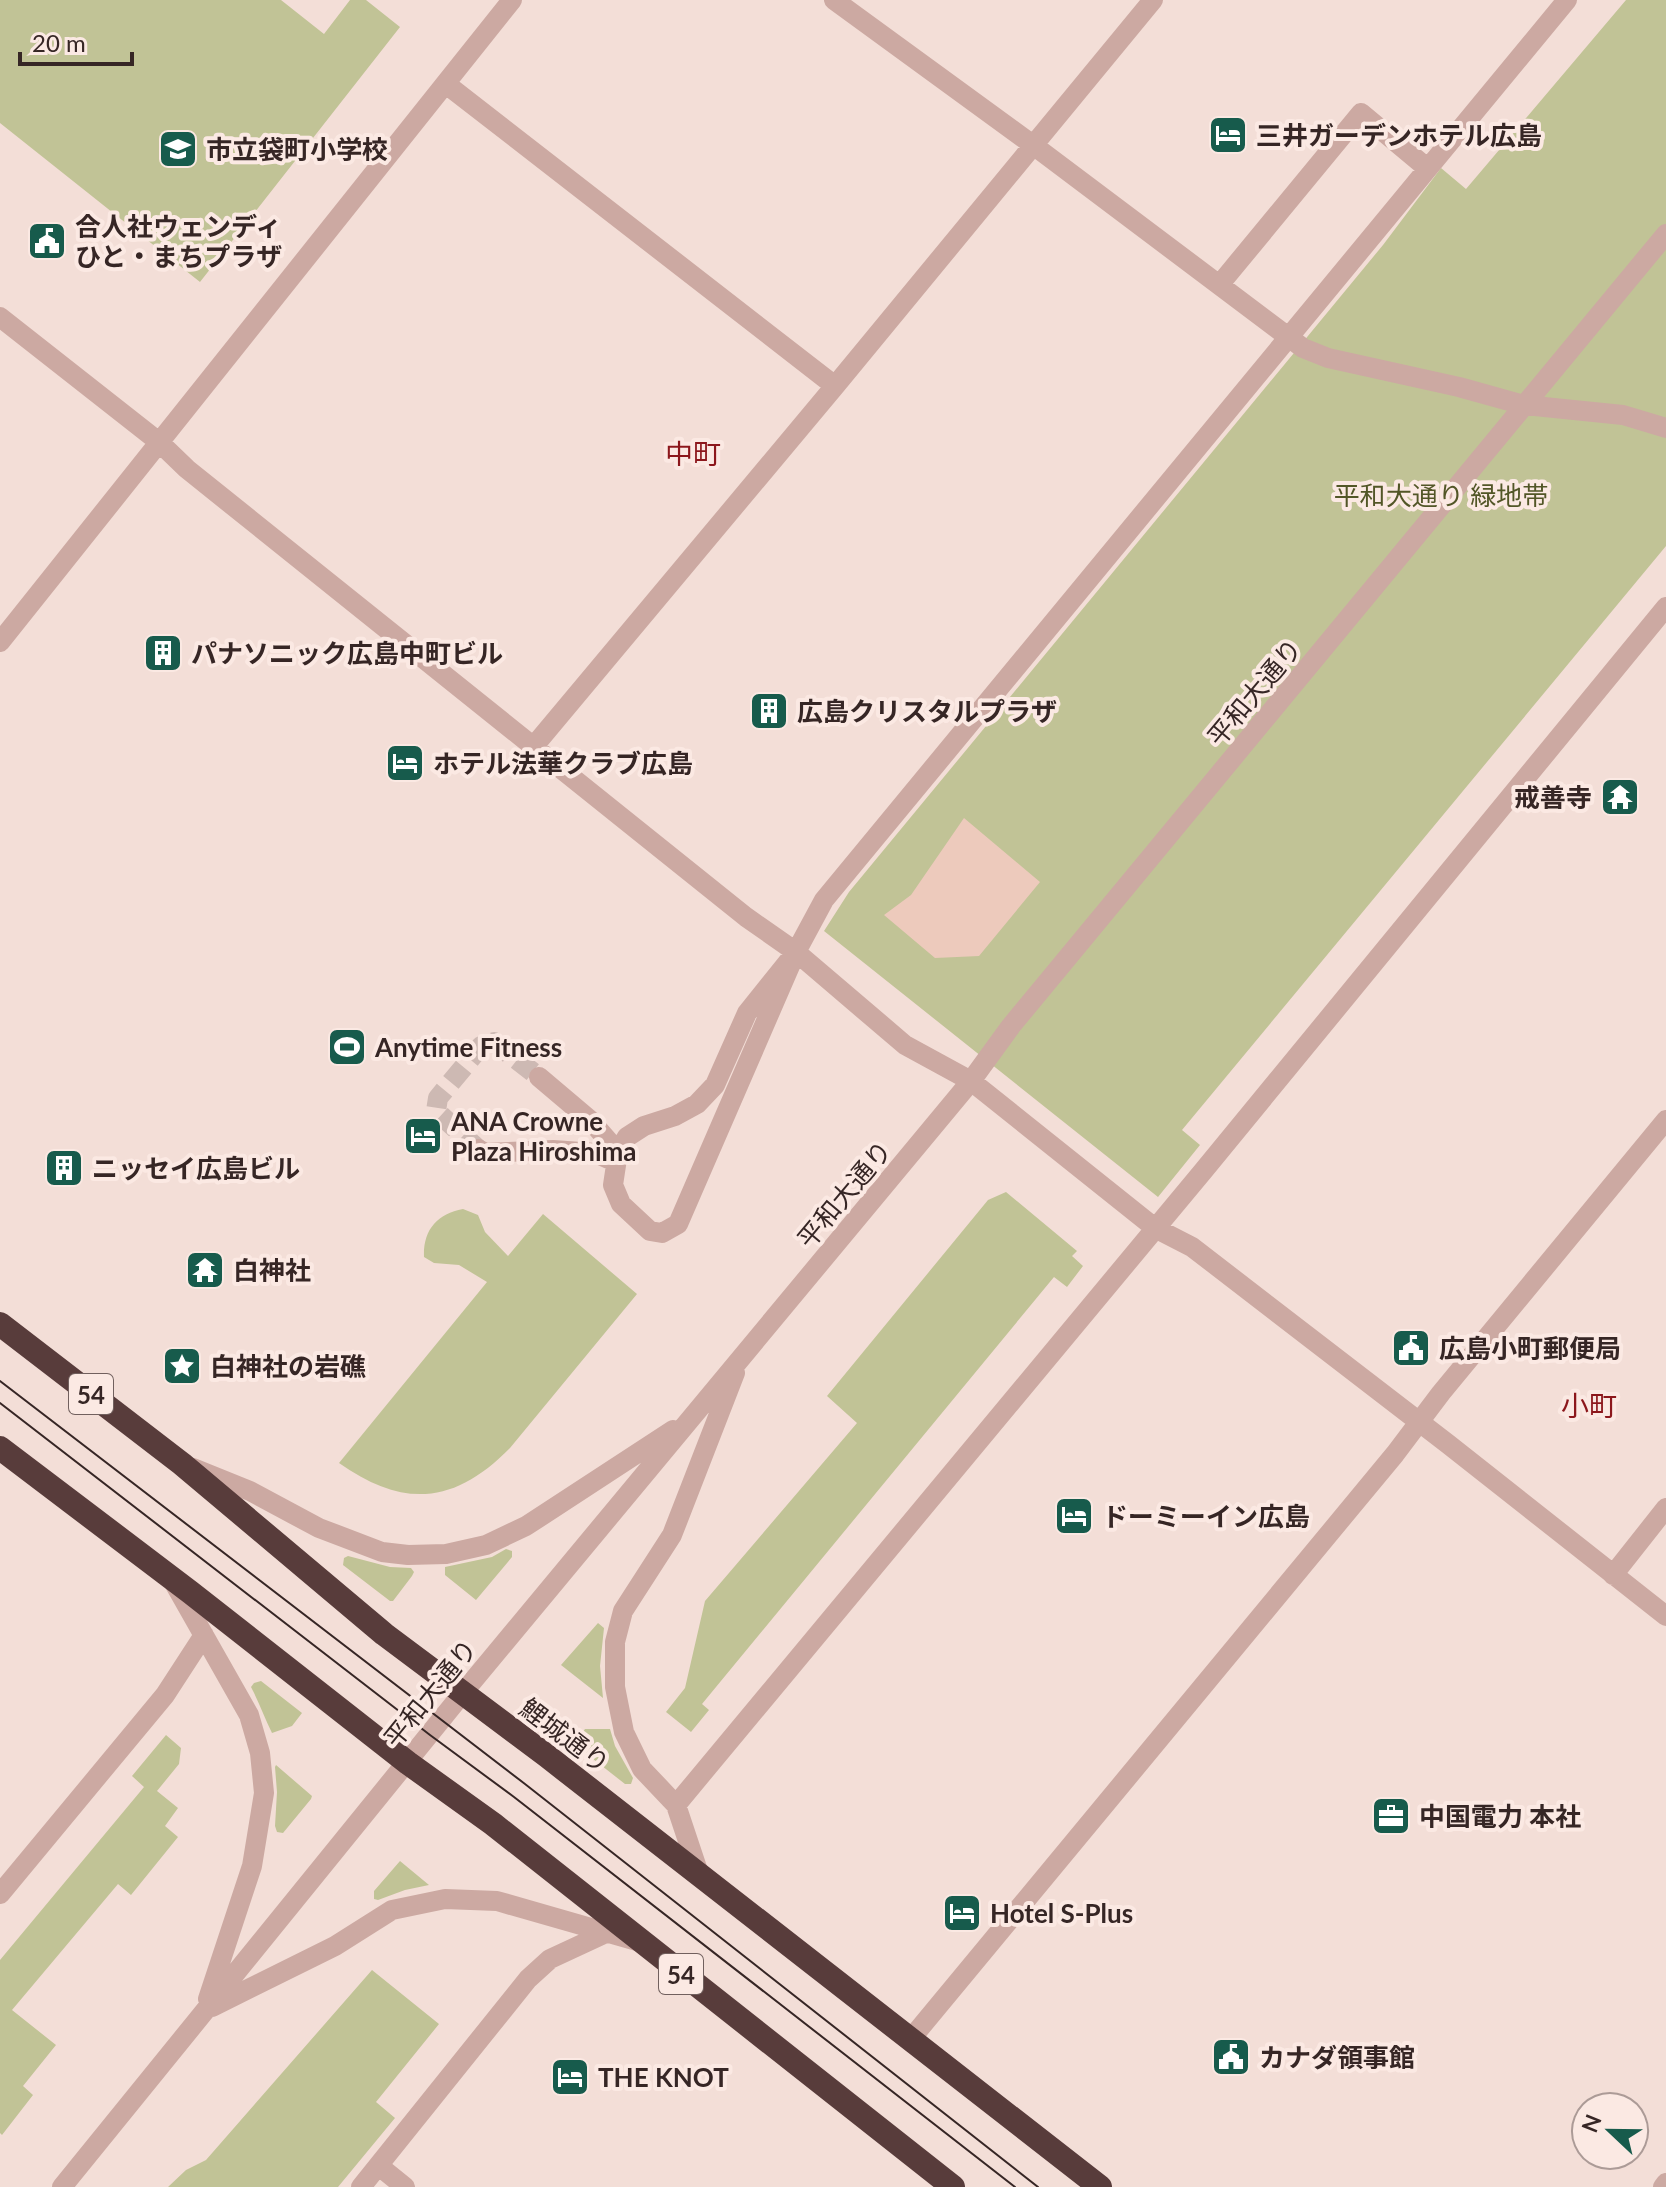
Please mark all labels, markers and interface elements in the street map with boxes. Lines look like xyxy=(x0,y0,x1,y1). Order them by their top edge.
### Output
scale bar xyxy=(20,16,132,66)
text: 20 m xyxy=(32,28,86,57)
hotel icon: 三井ガーデンホテル広島 xyxy=(1207,114,1249,156)
place label: 三井ガーデンホテル広島 xyxy=(1256,119,1542,151)
school or university icon: 市立袋町小学校 xyxy=(157,128,199,170)
place label: 市立袋町小学校 xyxy=(206,133,388,165)
place label: 合人社ウェンディ ひと・まちプラザ xyxy=(75,210,282,272)
public building icon: 合人社ウェンディ ひと・まちプラザ xyxy=(26,220,68,262)
district label: 中町 xyxy=(665,436,721,470)
park label: 平和大通り 緑地帯 xyxy=(1334,479,1548,511)
building icon: パナソニック広島中町ビル xyxy=(142,632,184,674)
street label: 平和大通り xyxy=(1200,632,1308,752)
place label: パナソニック広島中町ビル xyxy=(191,637,503,669)
building icon: 広島クリスタルプラザ xyxy=(748,690,790,732)
place label: 広島クリスタルプラザ xyxy=(797,695,1057,727)
hotel icon: ホテル法華クラブ広島 xyxy=(384,742,426,784)
place label: ホテル法華クラブ広島 xyxy=(433,747,693,779)
temple icon: 戒善寺 xyxy=(1599,776,1641,818)
place label: 戒善寺 xyxy=(1514,781,1592,813)
sports icon: Anytime Fitness xyxy=(326,1026,368,1068)
place label: Anytime Fitness xyxy=(374,1031,562,1063)
place label: ANA Crowne Plaza Hiroshima xyxy=(450,1105,637,1167)
hotel icon: ANA Crowne Plaza Hiroshima xyxy=(402,1115,444,1157)
street label: 平和大通り xyxy=(790,1134,898,1254)
building icon: ニッセイ広島ビル xyxy=(43,1147,85,1189)
place label: ニッセイ広島ビル xyxy=(92,1152,300,1184)
temple icon: 白神社 xyxy=(184,1249,226,1291)
place label: 白神社 xyxy=(233,1254,311,1286)
public building icon: 広島小町郵便局 xyxy=(1390,1327,1432,1369)
place label: 広島小町郵便局 xyxy=(1439,1332,1621,1364)
place icon: 白神社の岩礁 xyxy=(161,1345,203,1387)
place label: 白神社の岩礁 xyxy=(210,1350,366,1382)
road number: 54 xyxy=(69,1374,113,1414)
district label: 小町 xyxy=(1561,1388,1617,1422)
hotel icon: ドーミーイン広島 xyxy=(1053,1495,1095,1537)
place label: ドーミーイン広島 xyxy=(1102,1500,1310,1532)
street label: 平和大通り xyxy=(377,1632,483,1754)
street label: 鯉城通り xyxy=(514,1691,616,1779)
office icon: 中国電力 本社 xyxy=(1370,1795,1412,1837)
place label: 中国電力 本社 xyxy=(1419,1800,1581,1832)
hotel icon: Hotel S-Plus xyxy=(941,1892,983,1934)
place label: Hotel S-Plus xyxy=(990,1897,1133,1929)
road number: 54 xyxy=(659,1954,703,1994)
public building icon: カナダ領事館 xyxy=(1210,2036,1252,2078)
place label: カナダ領事館 xyxy=(1259,2041,1415,2073)
hotel icon: THE KNOT xyxy=(549,2056,591,2098)
place label: THE KNOT xyxy=(598,2061,729,2093)
north arrow xyxy=(1570,2091,1650,2171)
text: N xyxy=(1575,2110,1607,2136)

